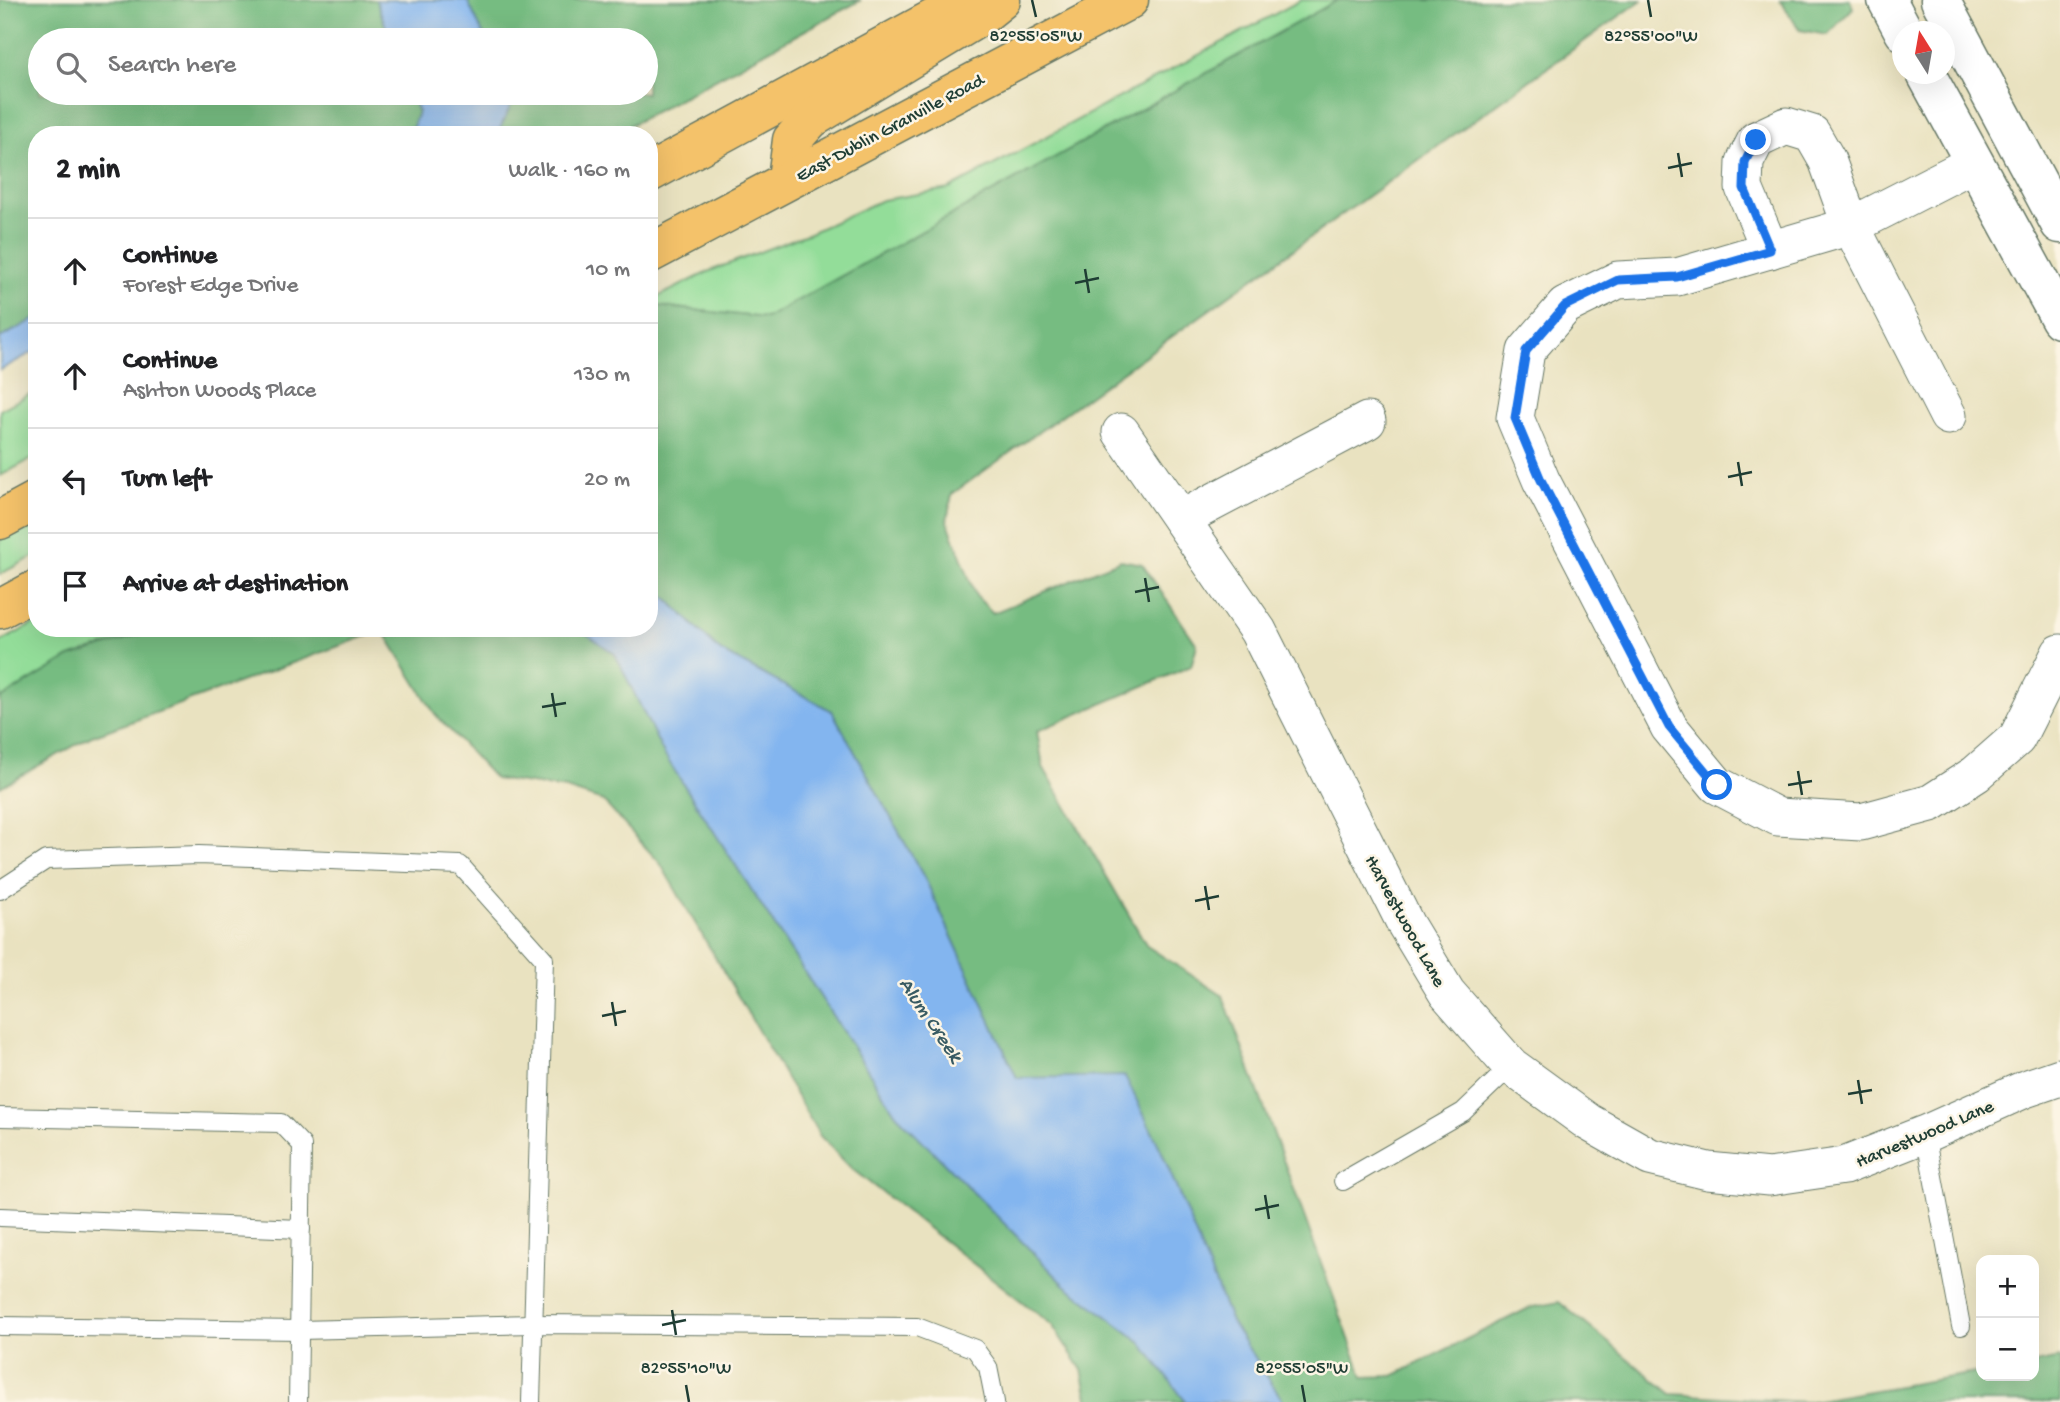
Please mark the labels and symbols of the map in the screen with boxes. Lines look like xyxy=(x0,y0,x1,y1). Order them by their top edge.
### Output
north arrow xyxy=(1892,21,1955,84)
text: 82°55'05"W xyxy=(990,27,1082,48)
text: 82°55'00"W xyxy=(1604,27,1698,48)
street label: East Dublin Granville Road xyxy=(793,69,990,188)
route end xyxy=(1740,124,1771,155)
route start xyxy=(1701,769,1732,800)
street label: Harvestwood Lane xyxy=(1358,852,1450,992)
water label: Alum Creek xyxy=(892,974,968,1070)
street label: Harvestwood Lane xyxy=(1853,1096,1998,1175)
text: 82°55'10"W xyxy=(641,1359,731,1380)
text: 82°55'05"W xyxy=(1256,1359,1348,1380)

